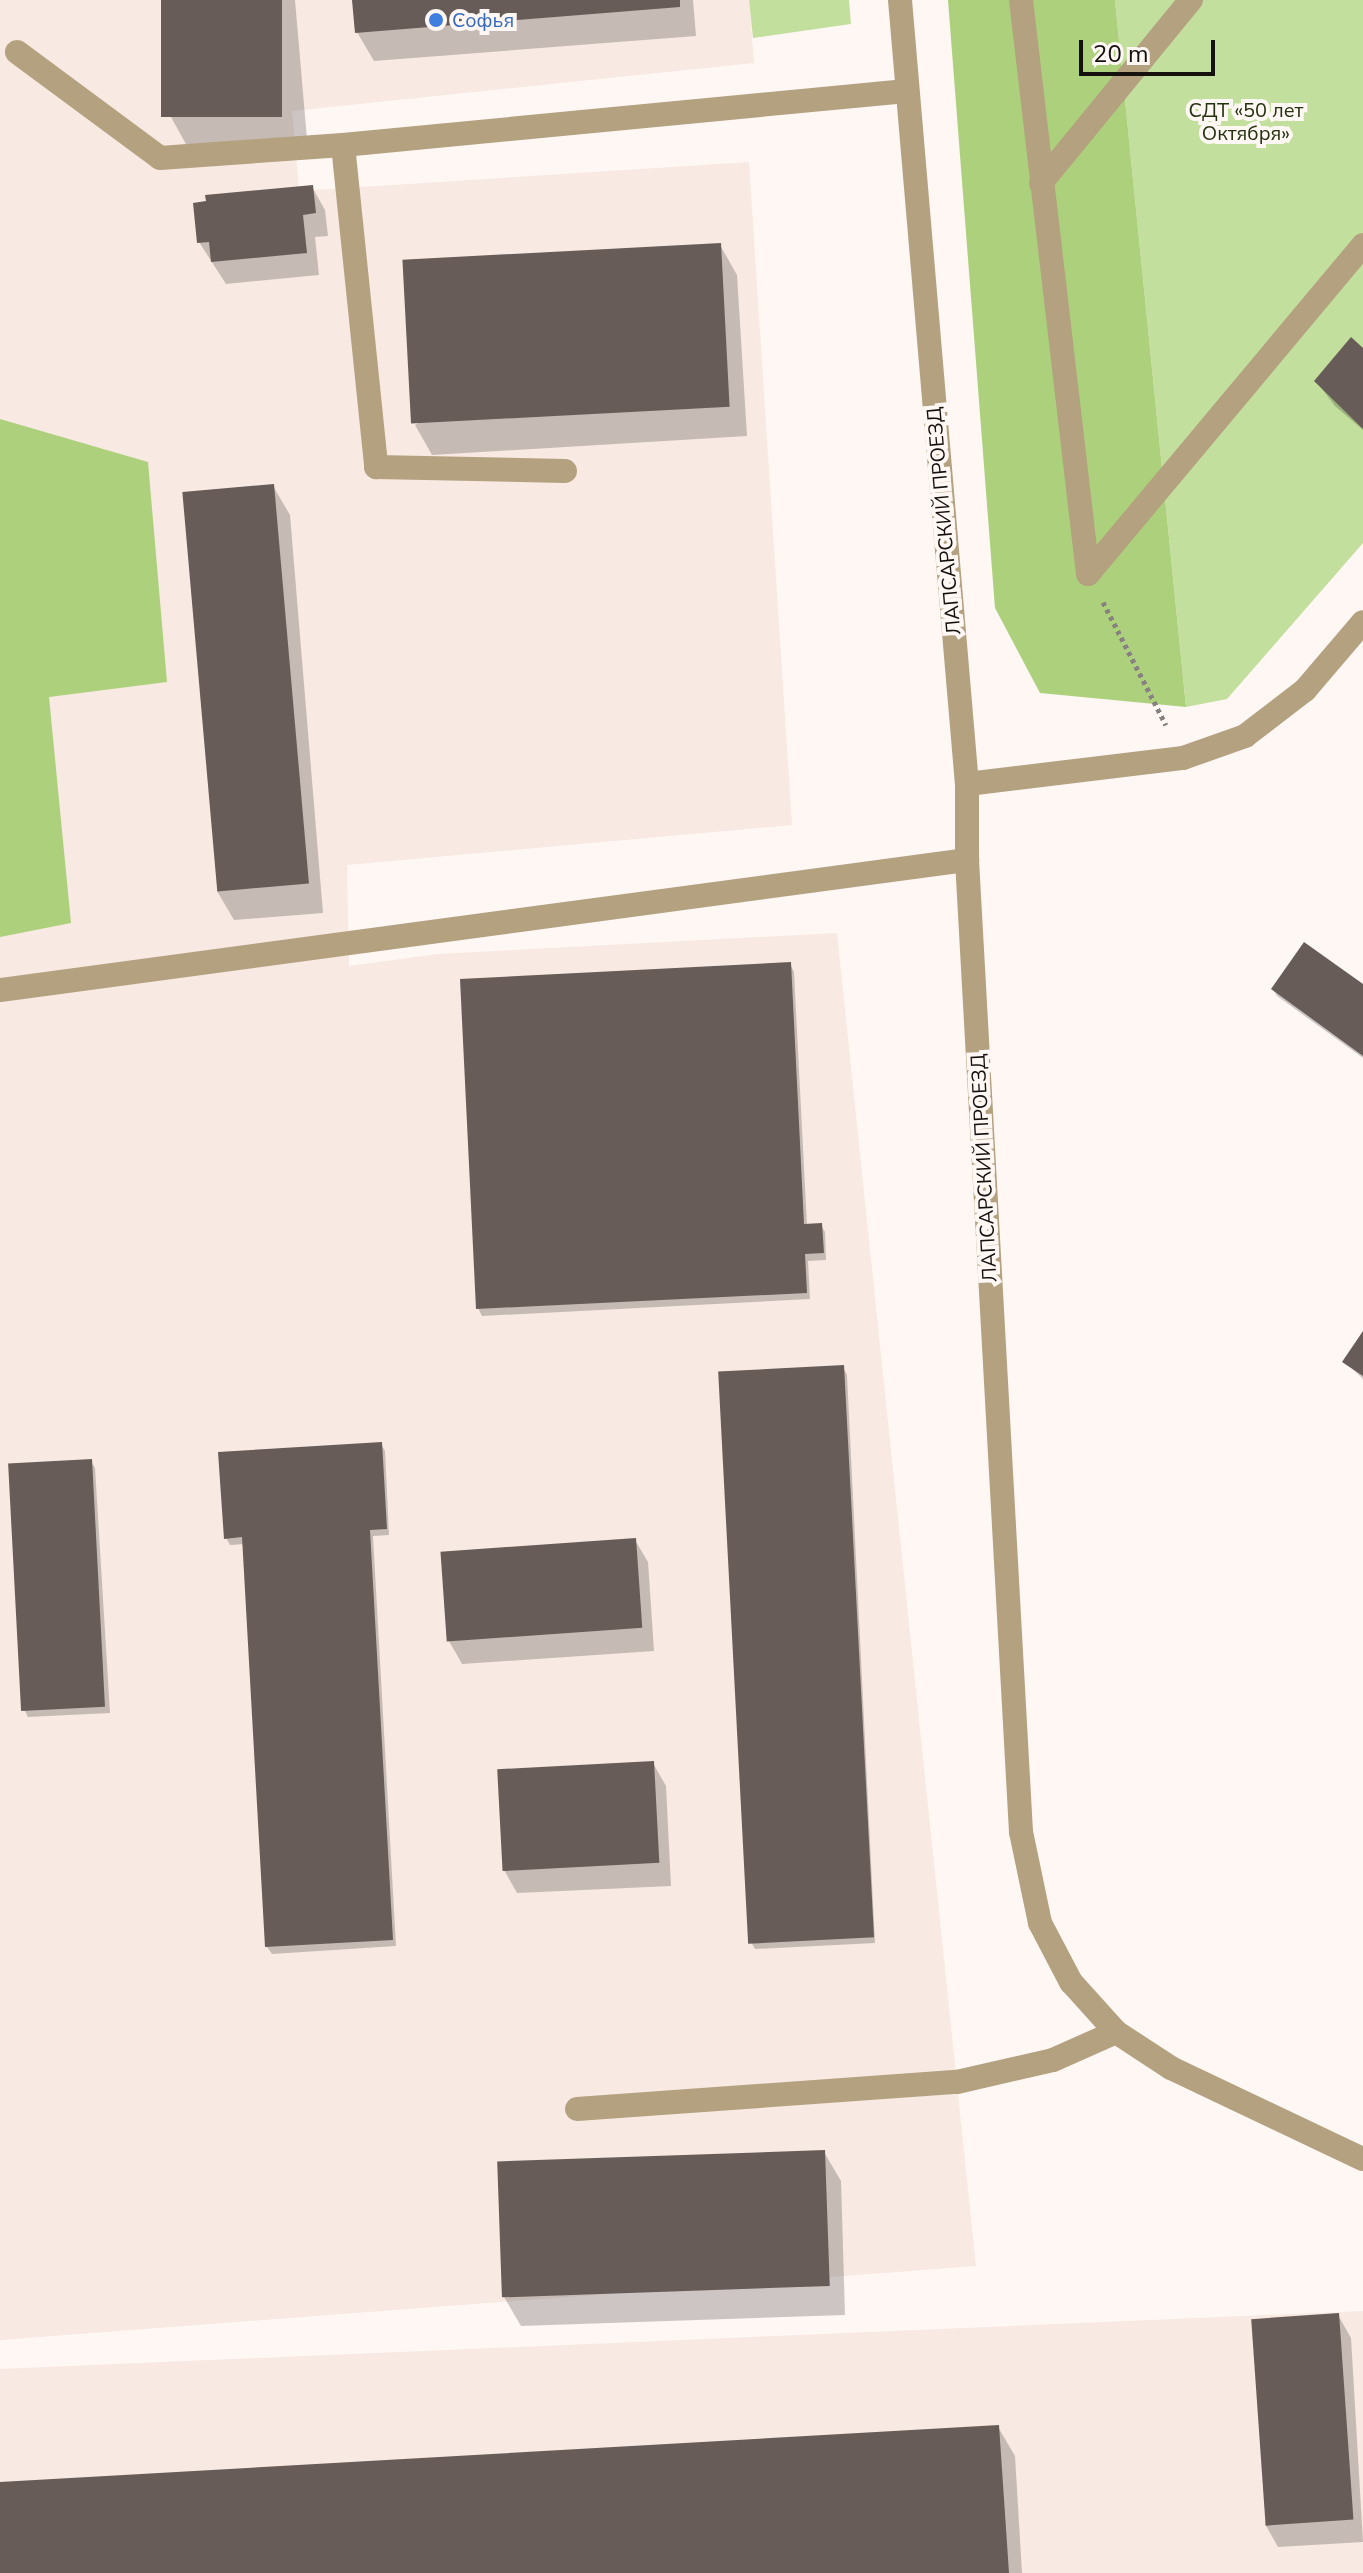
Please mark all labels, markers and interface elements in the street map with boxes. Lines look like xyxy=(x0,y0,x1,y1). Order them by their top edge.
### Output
place label: Софья xyxy=(452,8,514,32)
marker: Софья xyxy=(427,11,445,29)
scale bar xyxy=(1083,24,1219,74)
text: 20 m xyxy=(1093,38,1149,70)
park label: СДТ «50 лет Октября» xyxy=(1189,99,1303,146)
street label: ЛАПСАРСКИЙ ПРОЕЗД xyxy=(922,406,966,636)
street label: ЛАПСАРСКИЙ ПРОЕЗД xyxy=(966,1053,1002,1283)

